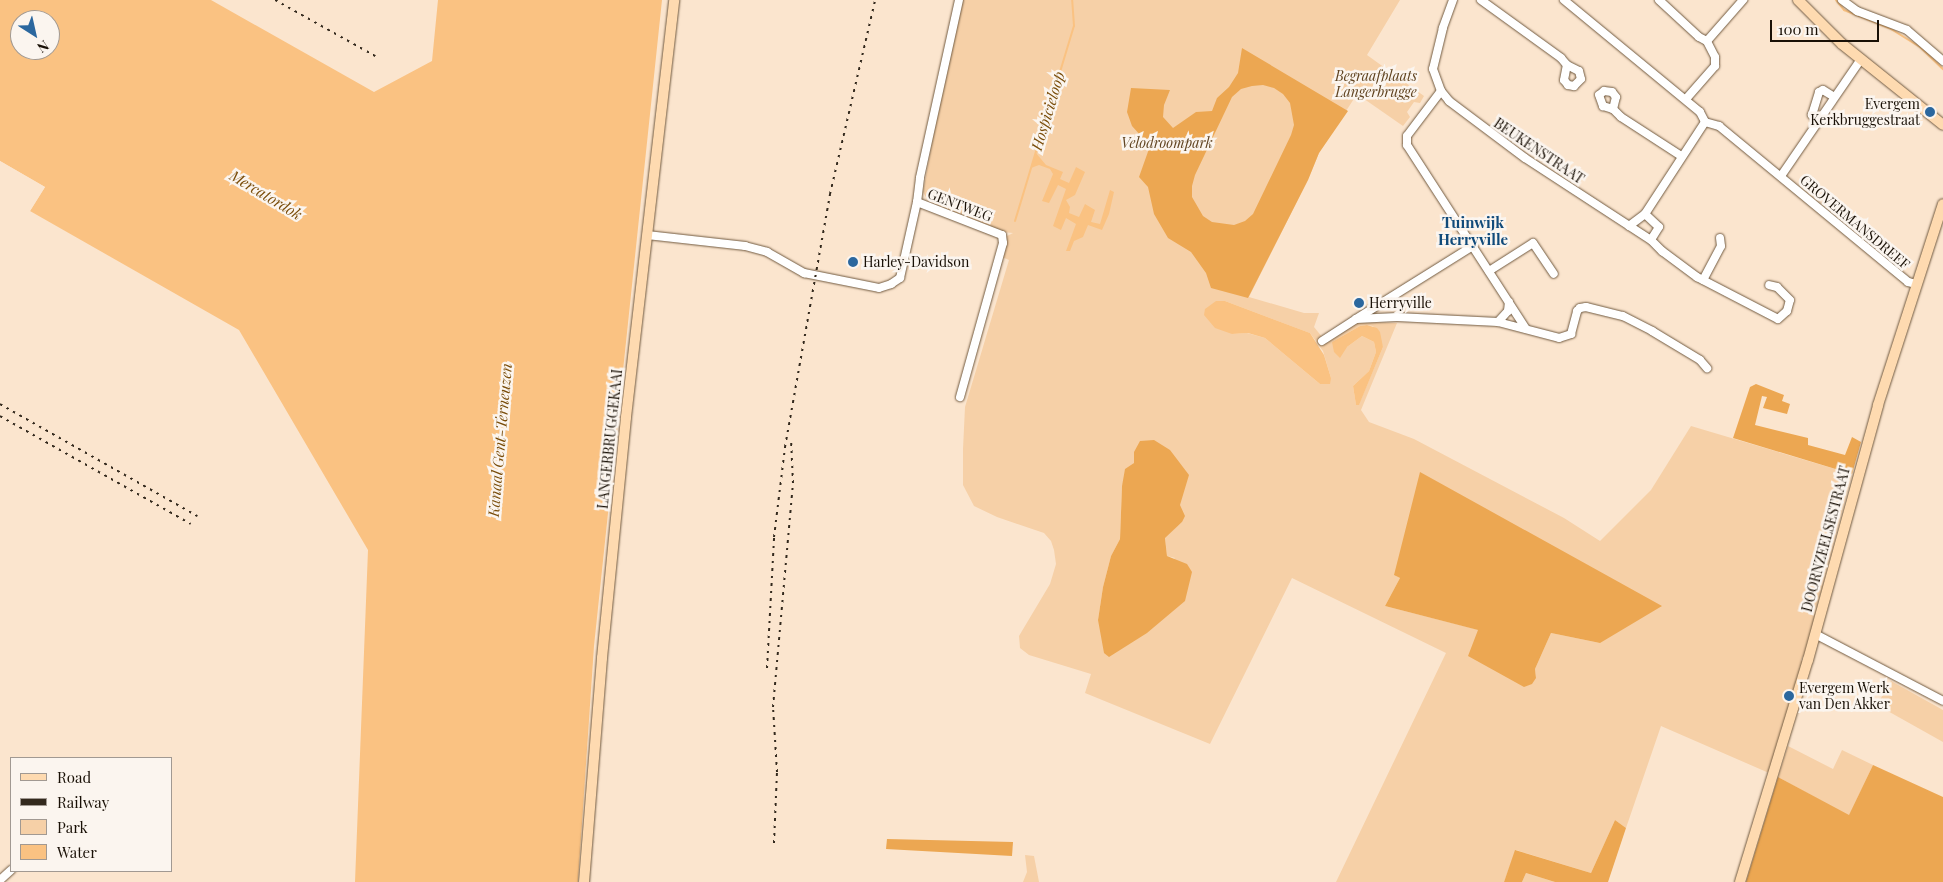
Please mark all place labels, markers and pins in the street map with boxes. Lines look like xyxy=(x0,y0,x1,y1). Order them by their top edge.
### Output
place label: Evergem Kerkbruggestraat xyxy=(1810,96,1920,128)
marker: Evergem Kerkbruggestraat xyxy=(1924,106,1936,118)
place label: Harley-Davidson xyxy=(863,254,969,270)
marker: Harley-Davidson xyxy=(847,256,859,268)
place label: Herryville xyxy=(1369,295,1432,311)
marker: Herryville xyxy=(1353,297,1365,309)
place label: Evergem Werk van Den Akker xyxy=(1799,680,1890,712)
marker: Evergem Werk van Den Akker xyxy=(1783,690,1795,702)

